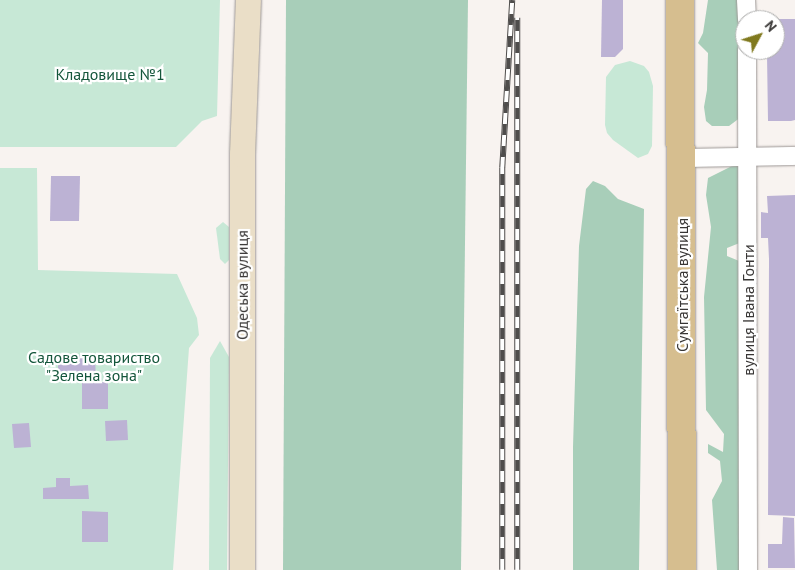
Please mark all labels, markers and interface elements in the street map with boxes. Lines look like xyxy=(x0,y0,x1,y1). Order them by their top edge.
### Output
north arrow xyxy=(735,10,785,60)
text: N xyxy=(761,17,781,35)
park label: Кладовище №1 xyxy=(55,64,165,84)
street label: Сумгаїтська вулиця xyxy=(672,218,692,352)
street label: Одеська вулиця xyxy=(232,230,252,340)
street label: вулиця Івана Гонти xyxy=(738,244,758,376)
park label: Садове товариство "Зелена зона" xyxy=(28,347,160,385)

